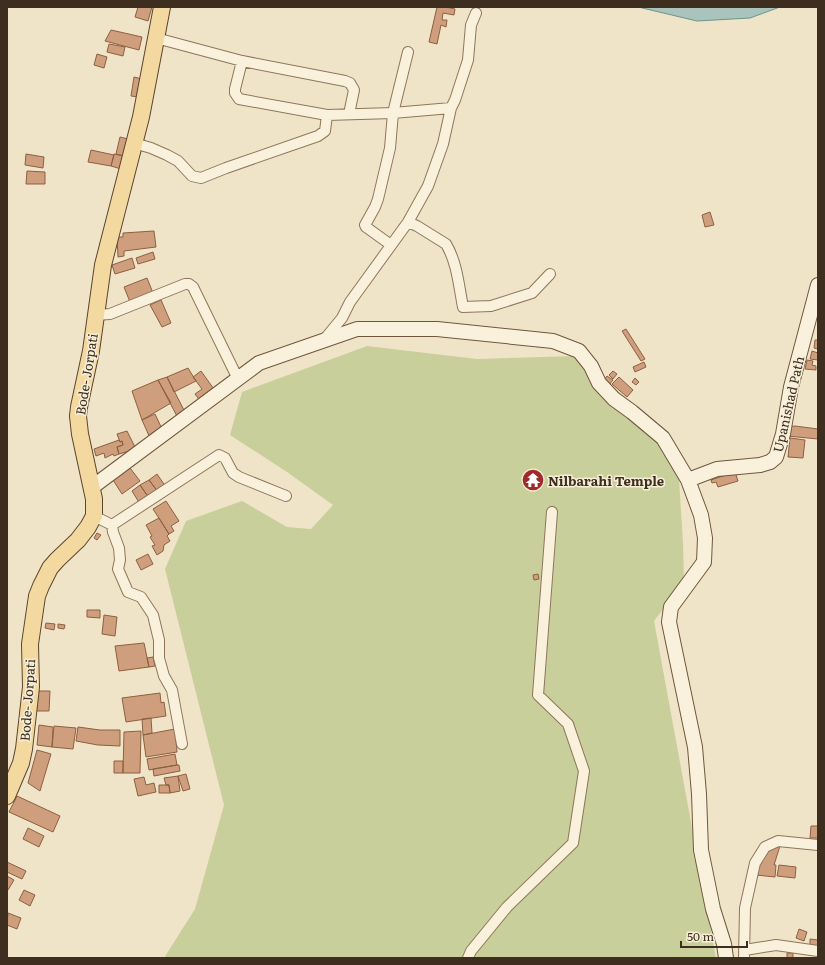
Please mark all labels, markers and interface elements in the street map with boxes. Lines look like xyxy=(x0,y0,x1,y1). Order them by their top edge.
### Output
street label: Bode- Jorpati xyxy=(70,331,102,416)
street label: Upanishad Path xyxy=(768,354,808,454)
temple icon: Nilbarahi Temple xyxy=(520,467,546,493)
place label: Nilbarahi Temple xyxy=(548,471,664,490)
street label: Bode- Jorpati xyxy=(15,657,39,742)
scale bar xyxy=(681,923,747,949)
text: 50 m xyxy=(687,927,714,945)

